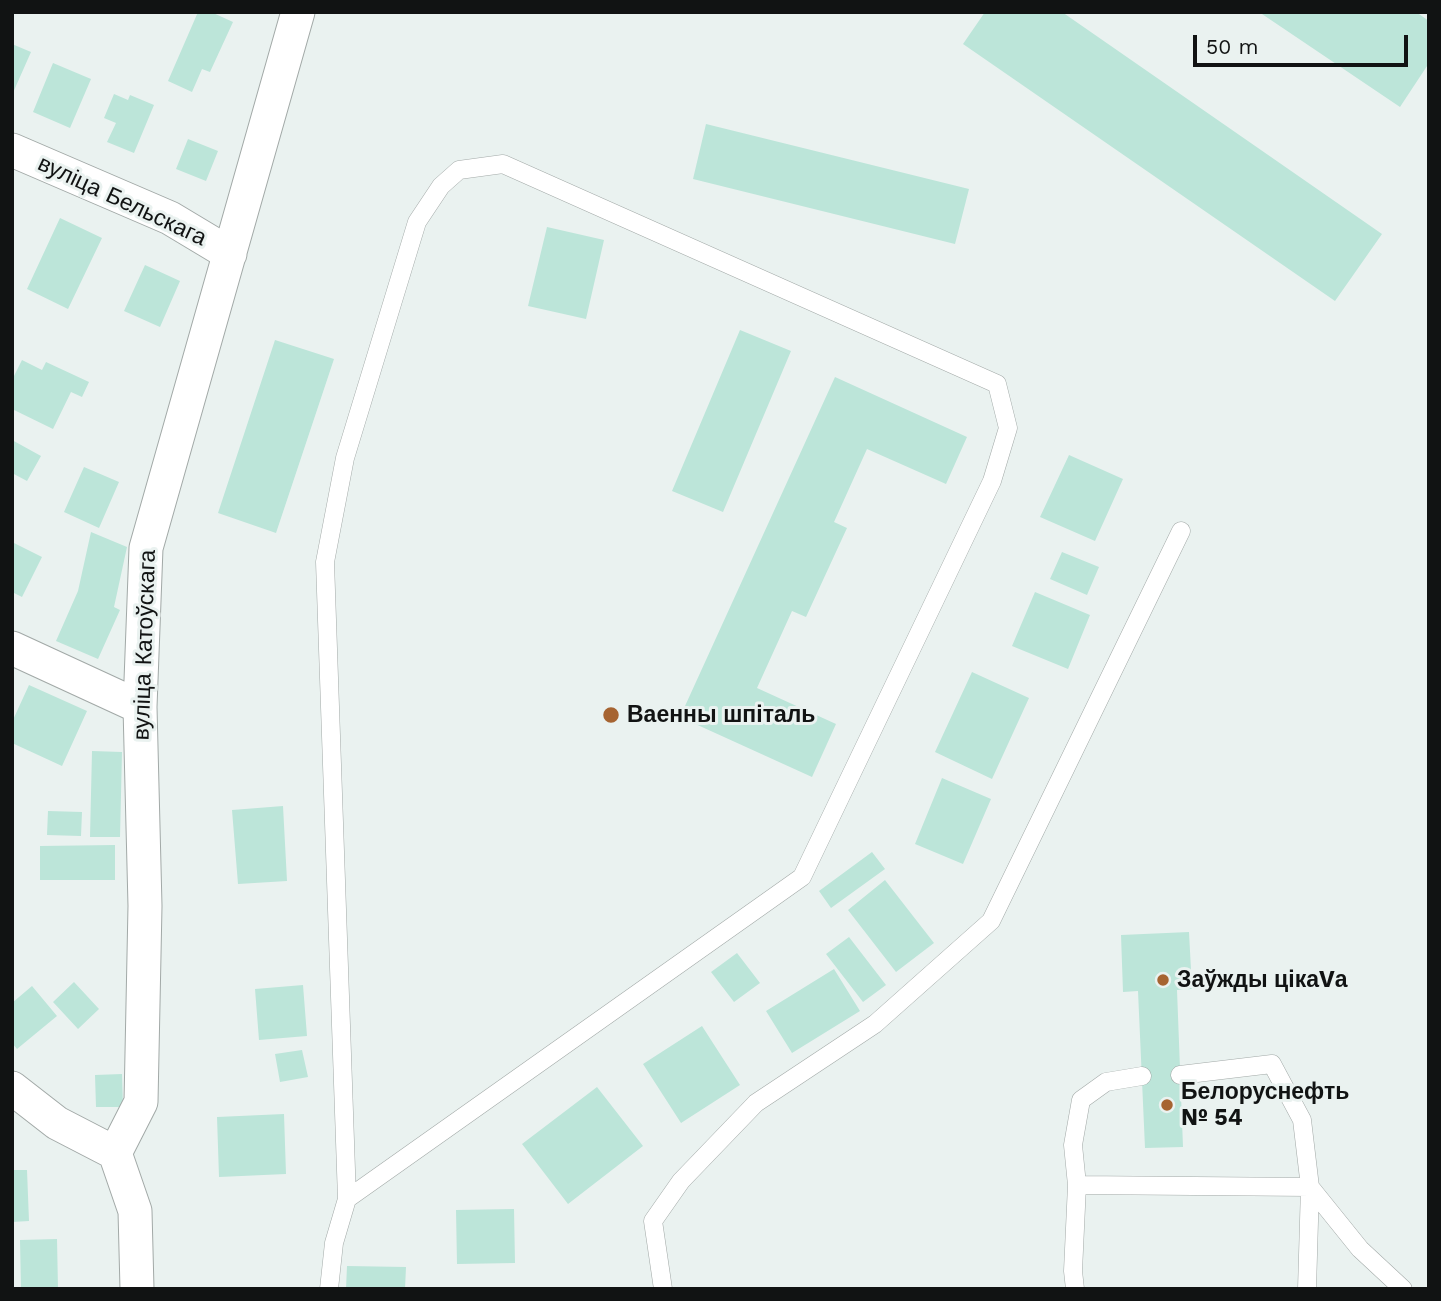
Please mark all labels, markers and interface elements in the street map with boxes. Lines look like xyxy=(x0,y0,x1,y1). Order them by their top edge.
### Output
scale bar xyxy=(1196,21,1411,65)
text: 50 m xyxy=(1206,34,1258,59)
street label: вуліца Бельскага xyxy=(33,150,211,252)
street label: вуліца Катоўскага xyxy=(128,549,162,741)
place label: Ваенны шпіталь xyxy=(627,701,815,729)
marker: Ваенны шпіталь xyxy=(601,705,621,725)
place label: Заўжды цікаVа xyxy=(1177,966,1347,994)
marker: Заўжды цікаVа xyxy=(1155,972,1171,988)
place label: Белоруснефть № 54 xyxy=(1181,1078,1349,1132)
marker: Белоруснефть № 54 xyxy=(1159,1097,1175,1113)

